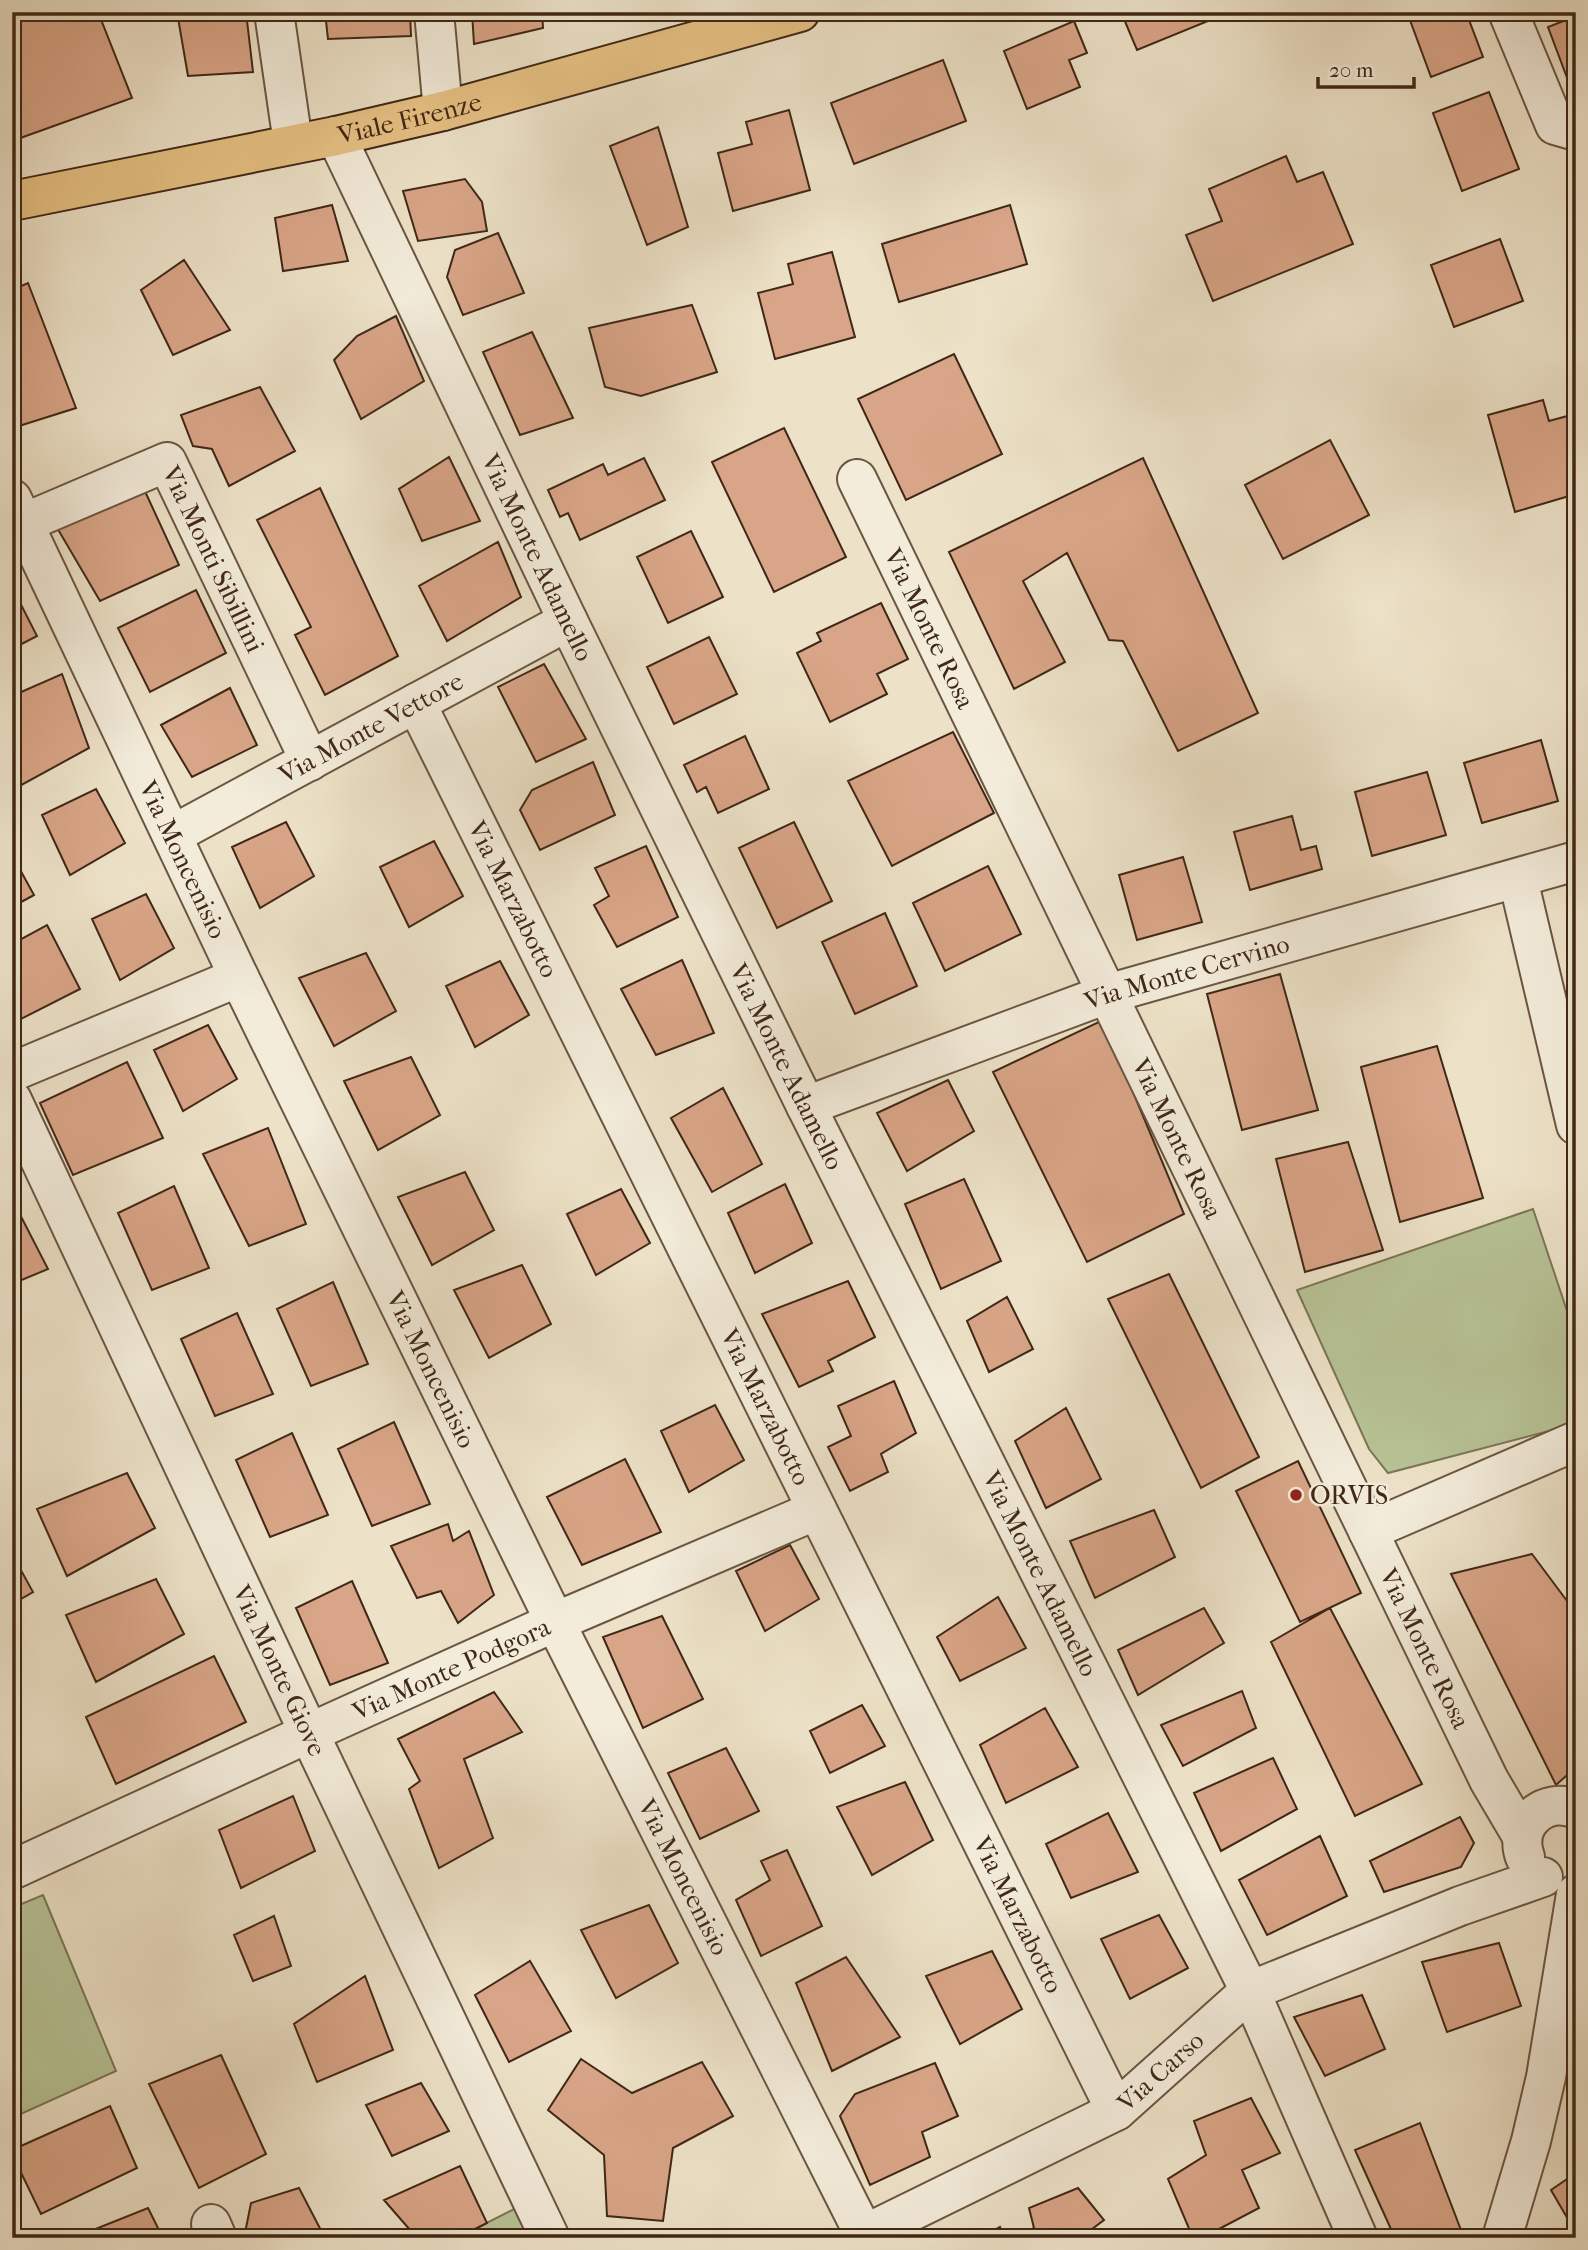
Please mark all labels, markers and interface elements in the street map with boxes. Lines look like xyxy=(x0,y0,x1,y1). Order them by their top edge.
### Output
scale bar xyxy=(1318,46,1415,90)
text: 20 m xyxy=(1329,58,1374,82)
street label: Viale Firenze xyxy=(334,86,485,151)
street label: Via Monte Adamello xyxy=(474,448,600,666)
street label: Via Monti Sibillini xyxy=(155,460,271,658)
street label: Via Monte Rosa xyxy=(877,542,982,715)
street label: Via Monte Vettore xyxy=(273,666,469,791)
street label: Via Moncenisio xyxy=(132,775,233,944)
street label: Via Marzabotto xyxy=(461,815,565,983)
street label: Via Monte Cervino xyxy=(1079,928,1293,1017)
street label: Via Monte Adamello xyxy=(722,958,850,1175)
street label: Via Monte Rosa xyxy=(1124,1052,1229,1225)
street label: Via Moncenisio xyxy=(379,1285,482,1453)
street label: Via Marzabotto xyxy=(713,1323,817,1491)
street label: Via Monte Adamello xyxy=(975,1465,1105,1682)
place label: ORVIS xyxy=(1310,1480,1388,1511)
marker: ORVIS xyxy=(1288,1487,1304,1503)
street label: Via Monte Rosa xyxy=(1372,1562,1477,1735)
street label: Via Monte Giove xyxy=(225,1579,333,1761)
street label: Via Monte Podgora xyxy=(347,1611,556,1728)
street label: Via Moncenisio xyxy=(630,1793,736,1961)
street label: Via Marzabotto xyxy=(965,1830,1070,1998)
street label: Via Carso xyxy=(1110,2025,1210,2119)

